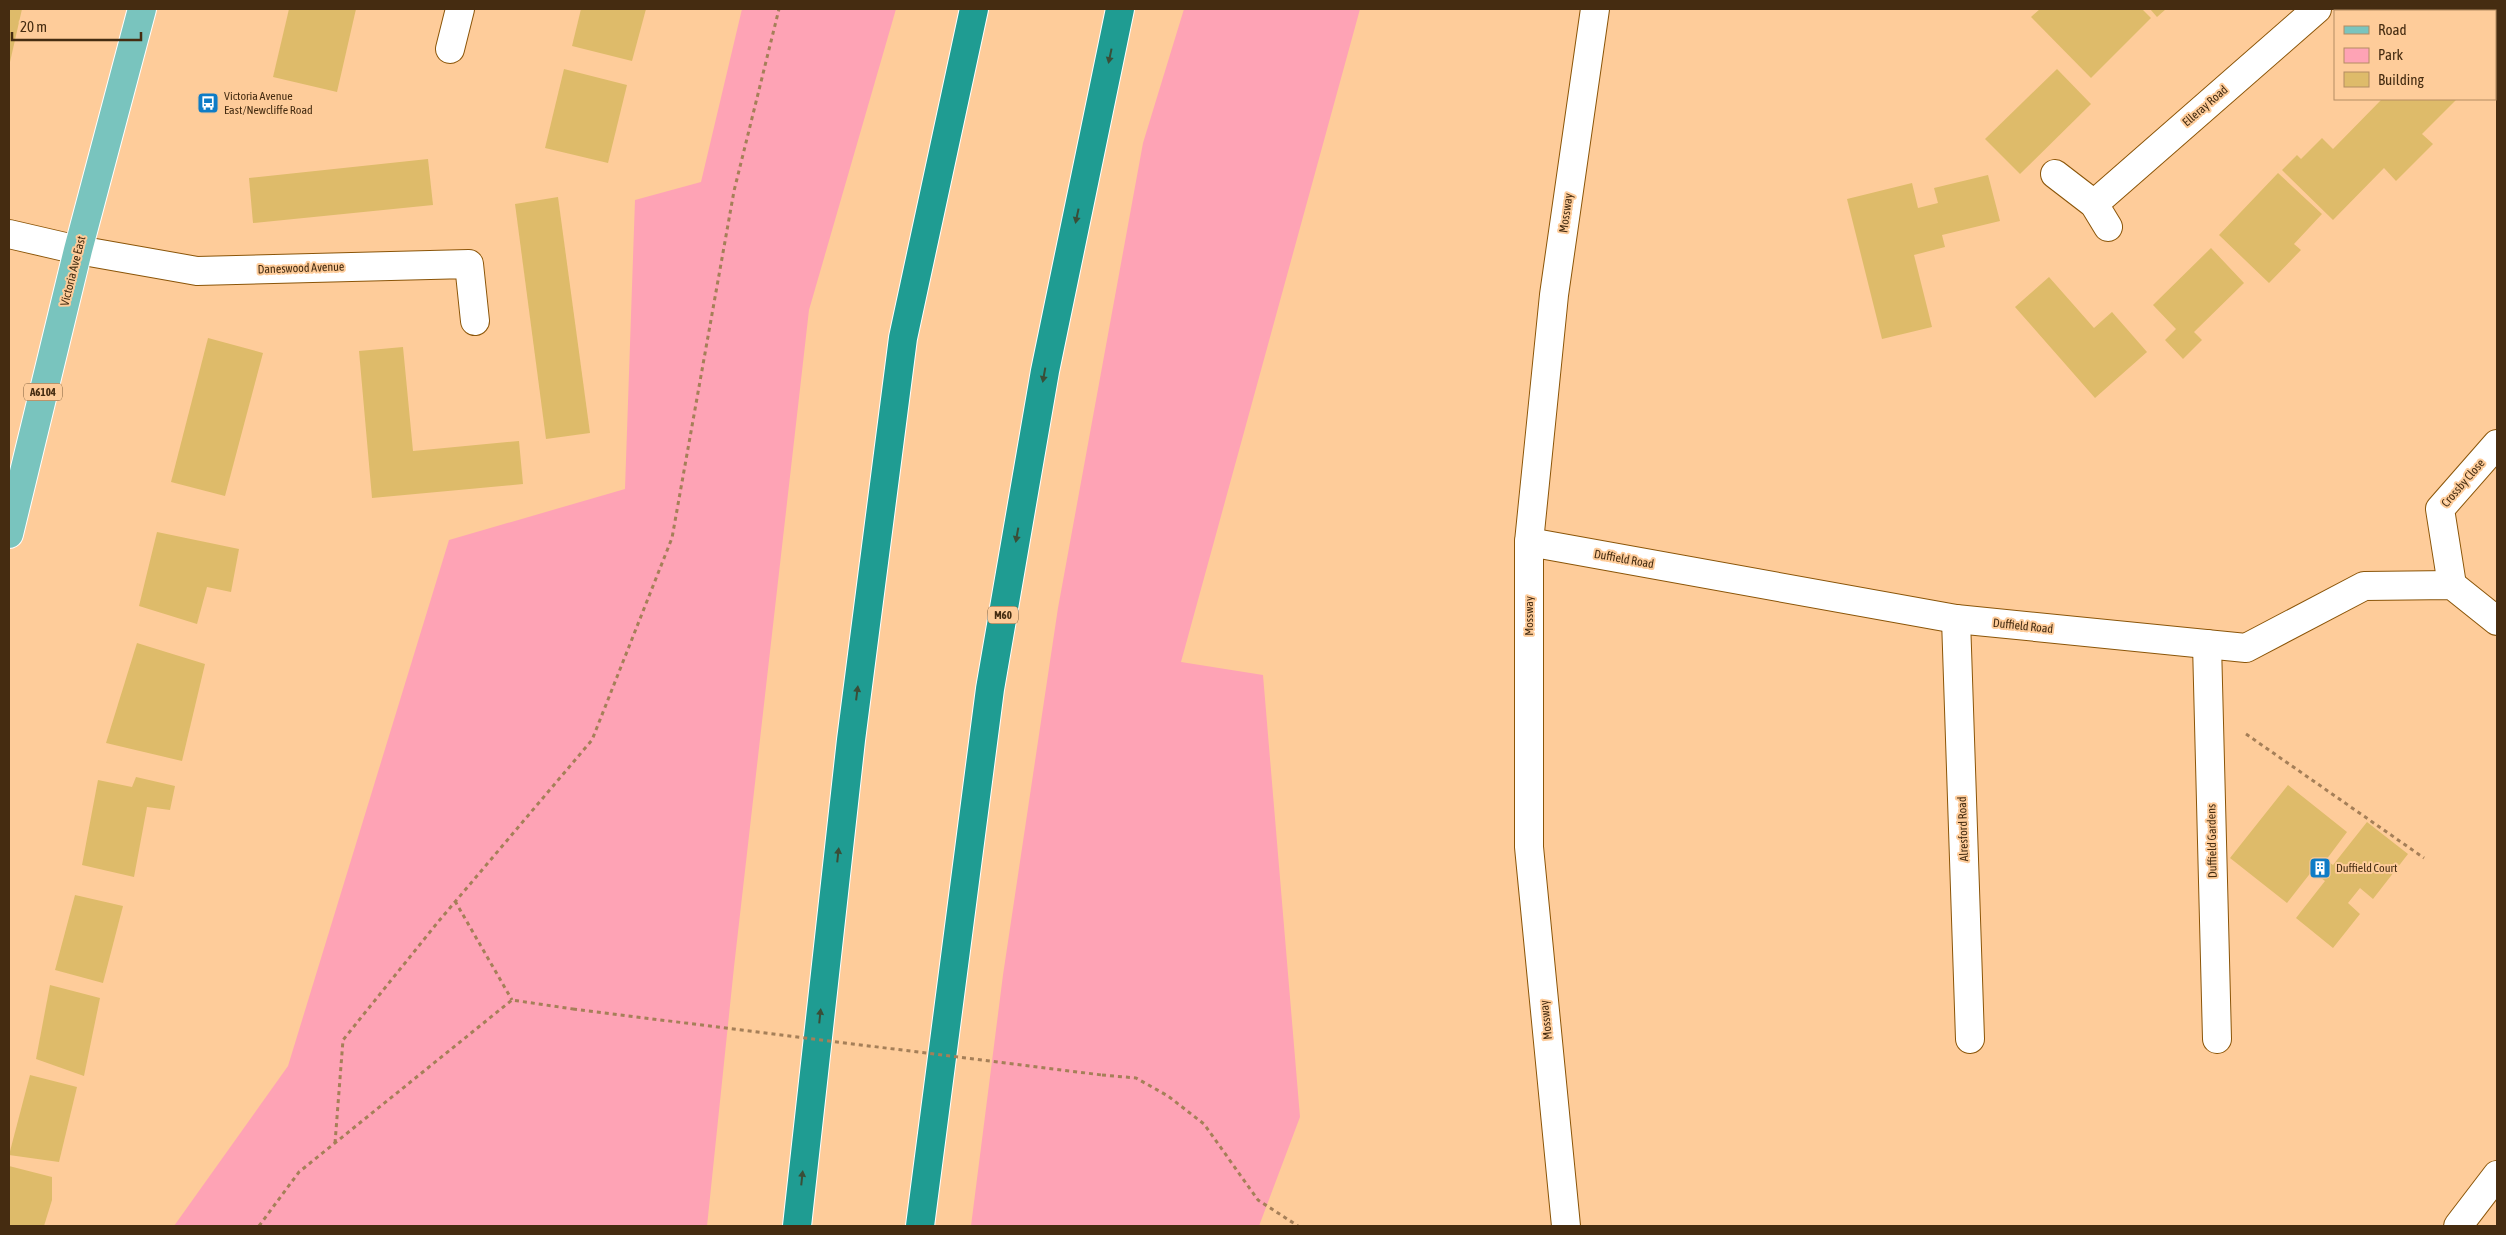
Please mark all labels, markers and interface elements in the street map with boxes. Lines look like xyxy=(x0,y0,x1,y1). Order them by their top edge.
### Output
scale bar xyxy=(12,10,141,42)
legend xyxy=(2334,10,2496,100)
text: 20 m xyxy=(20,18,47,35)
text: Road xyxy=(2378,21,2407,38)
text: Park xyxy=(2378,46,2403,63)
one-way arrow xyxy=(1106,49,1114,64)
text: Building xyxy=(2378,71,2424,88)
street label: Elleray Road xyxy=(2180,83,2230,129)
place label: Victoria Avenue East/Newcliffe Road xyxy=(224,89,313,117)
bus stop icon: Victoria Avenue East/Newcliffe Road xyxy=(196,91,220,115)
street label: Mossway xyxy=(1556,192,1576,234)
one-way arrow xyxy=(1073,208,1081,223)
street label: Victoria Ave East xyxy=(58,234,89,308)
street label: Daneswood Avenue xyxy=(257,259,345,277)
one-way arrow xyxy=(1040,367,1048,383)
road number: A6104 xyxy=(24,384,62,401)
street label: Crossby Close xyxy=(2438,456,2488,510)
one-way arrow xyxy=(1012,527,1020,543)
street label: Duffield Road xyxy=(1593,547,1655,571)
street label: Mossway xyxy=(1522,596,1536,636)
road number: M60 xyxy=(988,606,1018,624)
street label: Duffield Road xyxy=(1992,616,2054,636)
one-way arrow xyxy=(853,685,861,701)
street label: Alresford Road xyxy=(1955,796,1971,862)
street label: Duffield Gardens xyxy=(2204,804,2220,878)
one-way arrow xyxy=(834,846,842,862)
building icon: Duffield Court xyxy=(2308,856,2332,880)
place label: Duffield Court xyxy=(2336,861,2398,875)
street label: Mossway xyxy=(1537,999,1555,1040)
one-way arrow xyxy=(816,1008,824,1024)
one-way arrow xyxy=(798,1169,806,1185)

